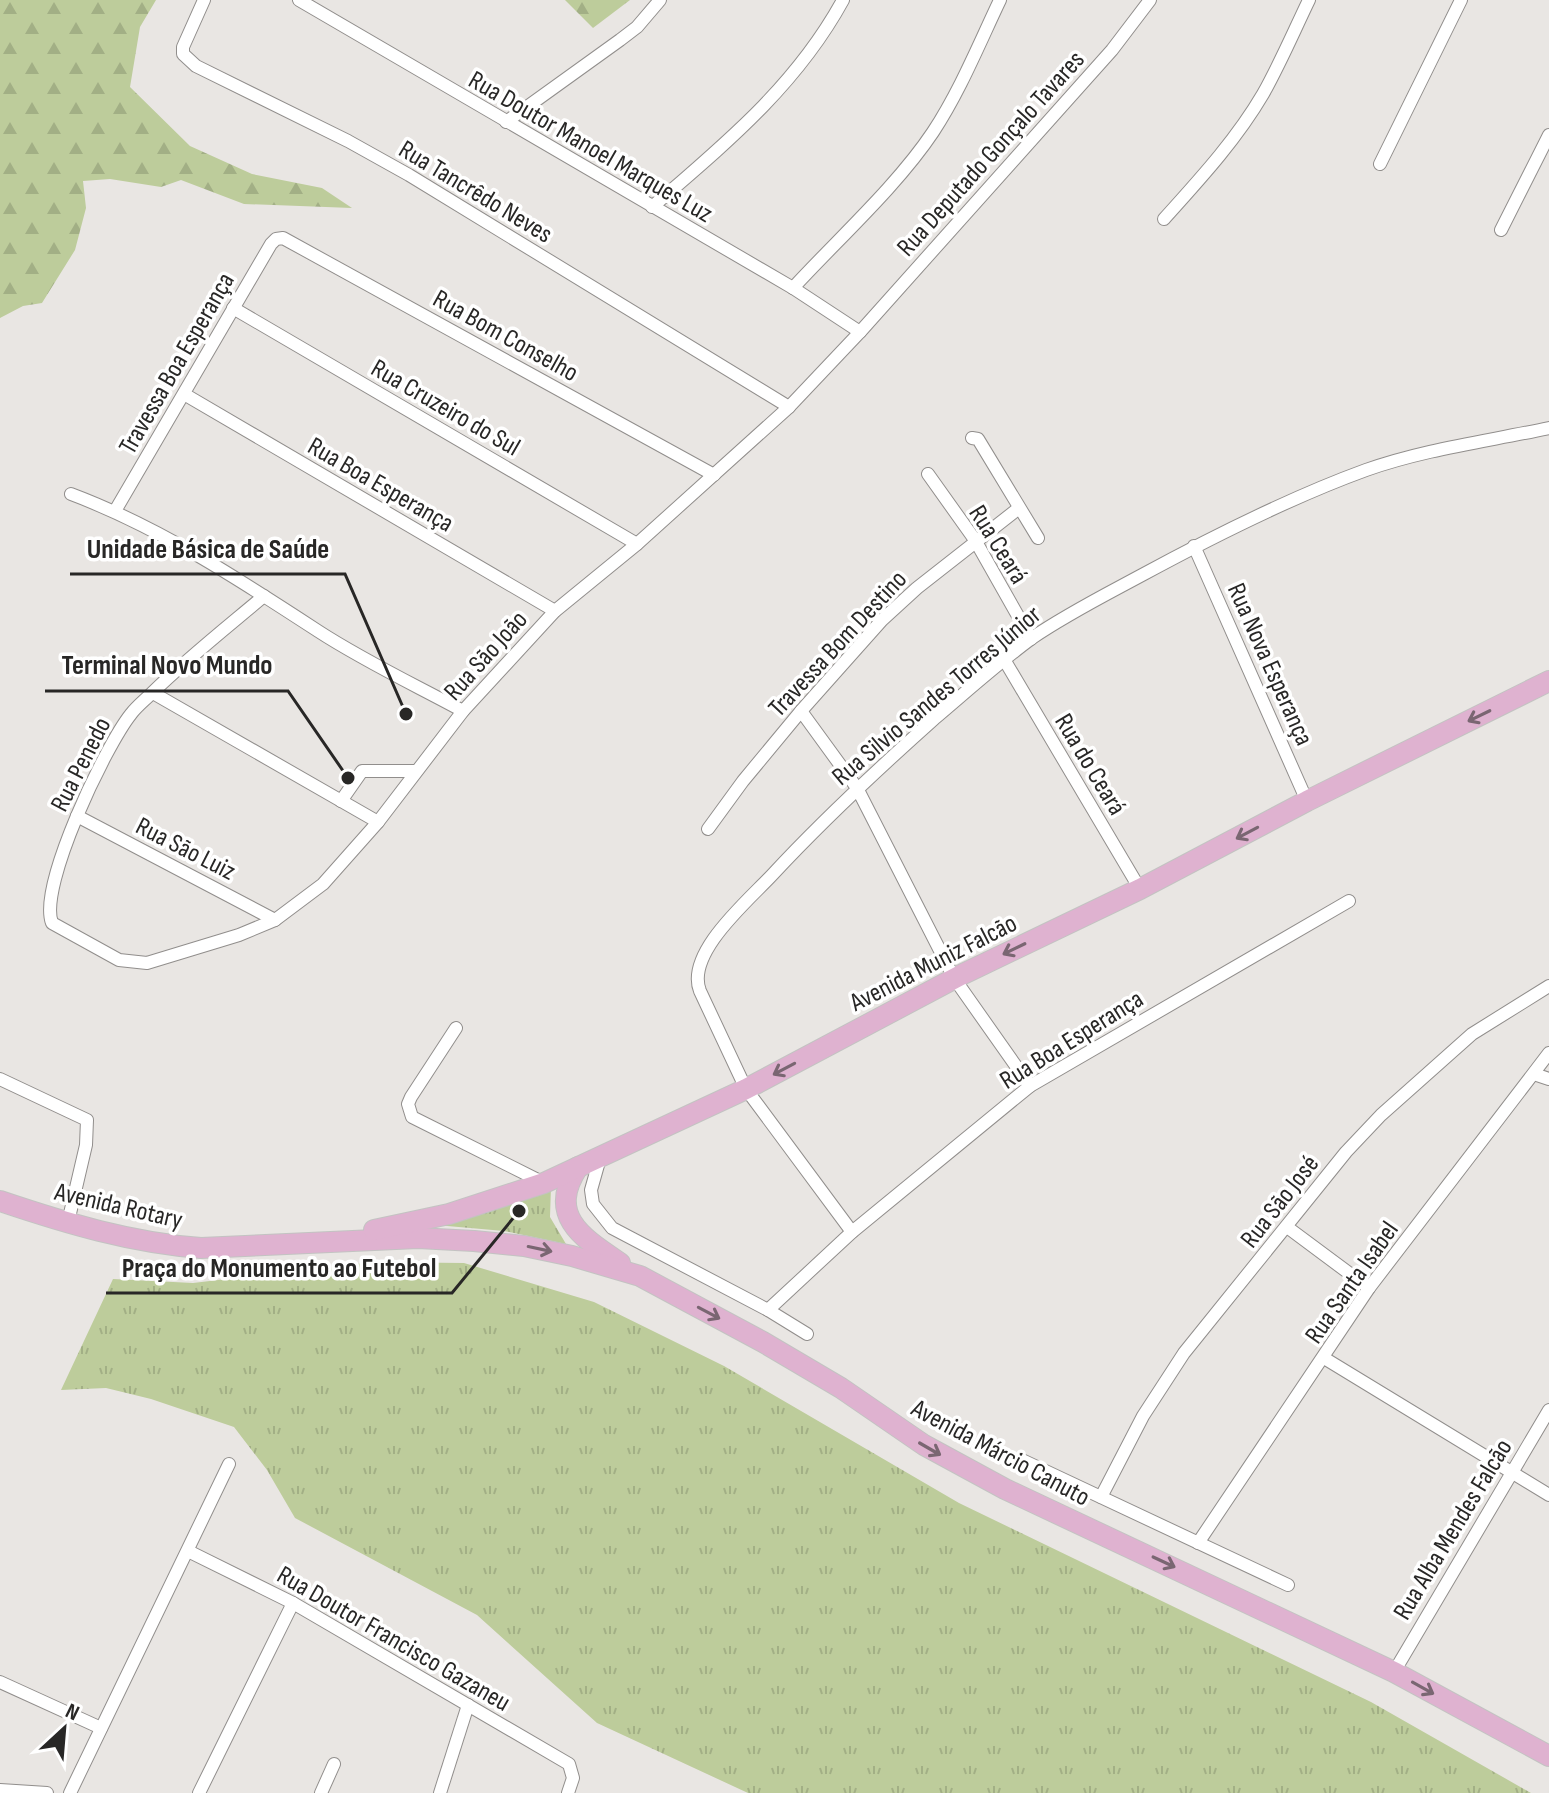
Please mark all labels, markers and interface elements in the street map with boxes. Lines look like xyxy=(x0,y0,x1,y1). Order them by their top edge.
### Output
street label: Rua Deputado Gonçalo Tavares xyxy=(891,45,1091,263)
street label: Rua Doutor Manoel Marques Luz xyxy=(463,65,718,230)
street label: Rua Tancrêdo Neves xyxy=(393,134,558,250)
street label: Travessa Boa Esperança xyxy=(113,268,242,460)
street label: Rua Bom Conselho xyxy=(427,284,583,389)
street label: Rua Cruzeiro do Sul xyxy=(365,353,525,463)
street label: Rua Boa Esperança xyxy=(302,431,459,539)
street label: Rua Ceará xyxy=(962,500,1034,590)
callout: Unidade Básica de Saúde xyxy=(70,522,345,574)
text: Unidade Básica de Saúde xyxy=(87,533,329,566)
street label: Travessa Bom Destino xyxy=(762,564,914,724)
street label: Rua Nova Esperança xyxy=(1220,579,1319,750)
street label: Rua Silvio Sandes Torres Júnior xyxy=(826,599,1048,793)
street label: Rua São João xyxy=(438,605,534,707)
callout: Terminal Novo Mundo xyxy=(45,639,288,691)
text: Terminal Novo Mundo xyxy=(61,649,273,682)
street label: Rua do Ceará xyxy=(1047,708,1132,821)
one-way arrow xyxy=(1468,708,1492,724)
street label: Rua Penedo xyxy=(44,712,118,817)
street label: Rua São Luiz xyxy=(130,811,240,888)
one-way arrow xyxy=(1235,825,1259,841)
street label: Avenida Muniz Falcão xyxy=(844,908,1022,1019)
one-way arrow xyxy=(1003,942,1027,957)
street label: Rua Boa Esperança xyxy=(994,984,1149,1097)
one-way arrow xyxy=(772,1062,796,1077)
street label: Rua São José xyxy=(1234,1149,1326,1254)
street label: Avenida Rotary xyxy=(51,1177,186,1236)
street label: Rua Santa Isabel xyxy=(1299,1216,1406,1350)
callout: Praça do Monumento ao Futebol xyxy=(106,1241,452,1293)
one-way arrow xyxy=(527,1242,553,1257)
text: Praça do Monumento ao Futebol xyxy=(122,1252,436,1285)
one-way arrow xyxy=(697,1306,720,1322)
street label: Avenida Márcio Canuto xyxy=(905,1393,1095,1513)
street label: Rua Alba Mendes Falcão xyxy=(1387,1434,1519,1626)
one-way arrow xyxy=(918,1442,942,1457)
one-way arrow xyxy=(1152,1555,1176,1570)
street label: Rua Doutor Francisco Gazaneu xyxy=(271,1560,515,1719)
one-way arrow xyxy=(1411,1681,1435,1696)
north arrow xyxy=(24,1689,104,1769)
text: N xyxy=(61,1698,83,1727)

